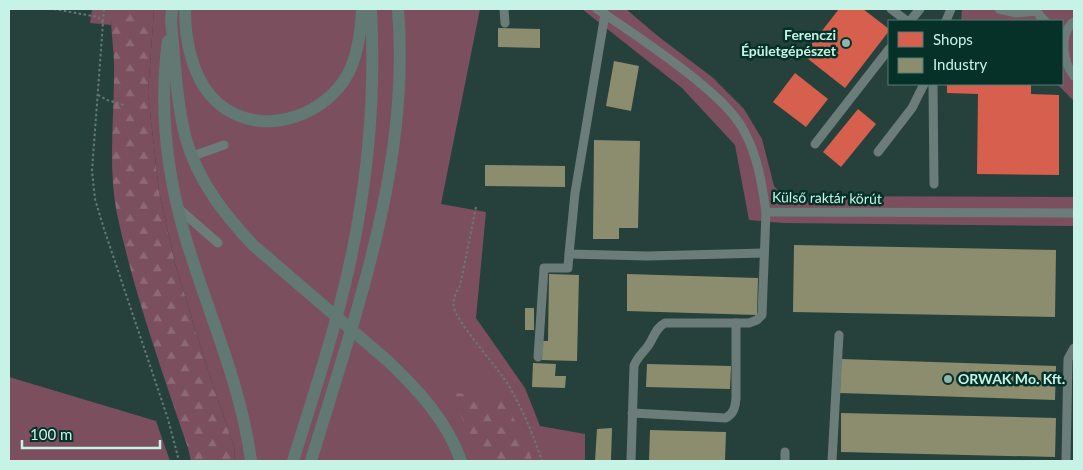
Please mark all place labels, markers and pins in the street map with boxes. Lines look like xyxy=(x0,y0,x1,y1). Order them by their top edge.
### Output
place label: Ferenczi Épületgépészet xyxy=(741,26,837,59)
marker: Ferenczi Épületgépészet xyxy=(840,37,852,49)
place label: ORWAK Mo. Kft. xyxy=(958,370,1065,387)
marker: ORWAK Mo. Kft. xyxy=(942,373,954,385)

